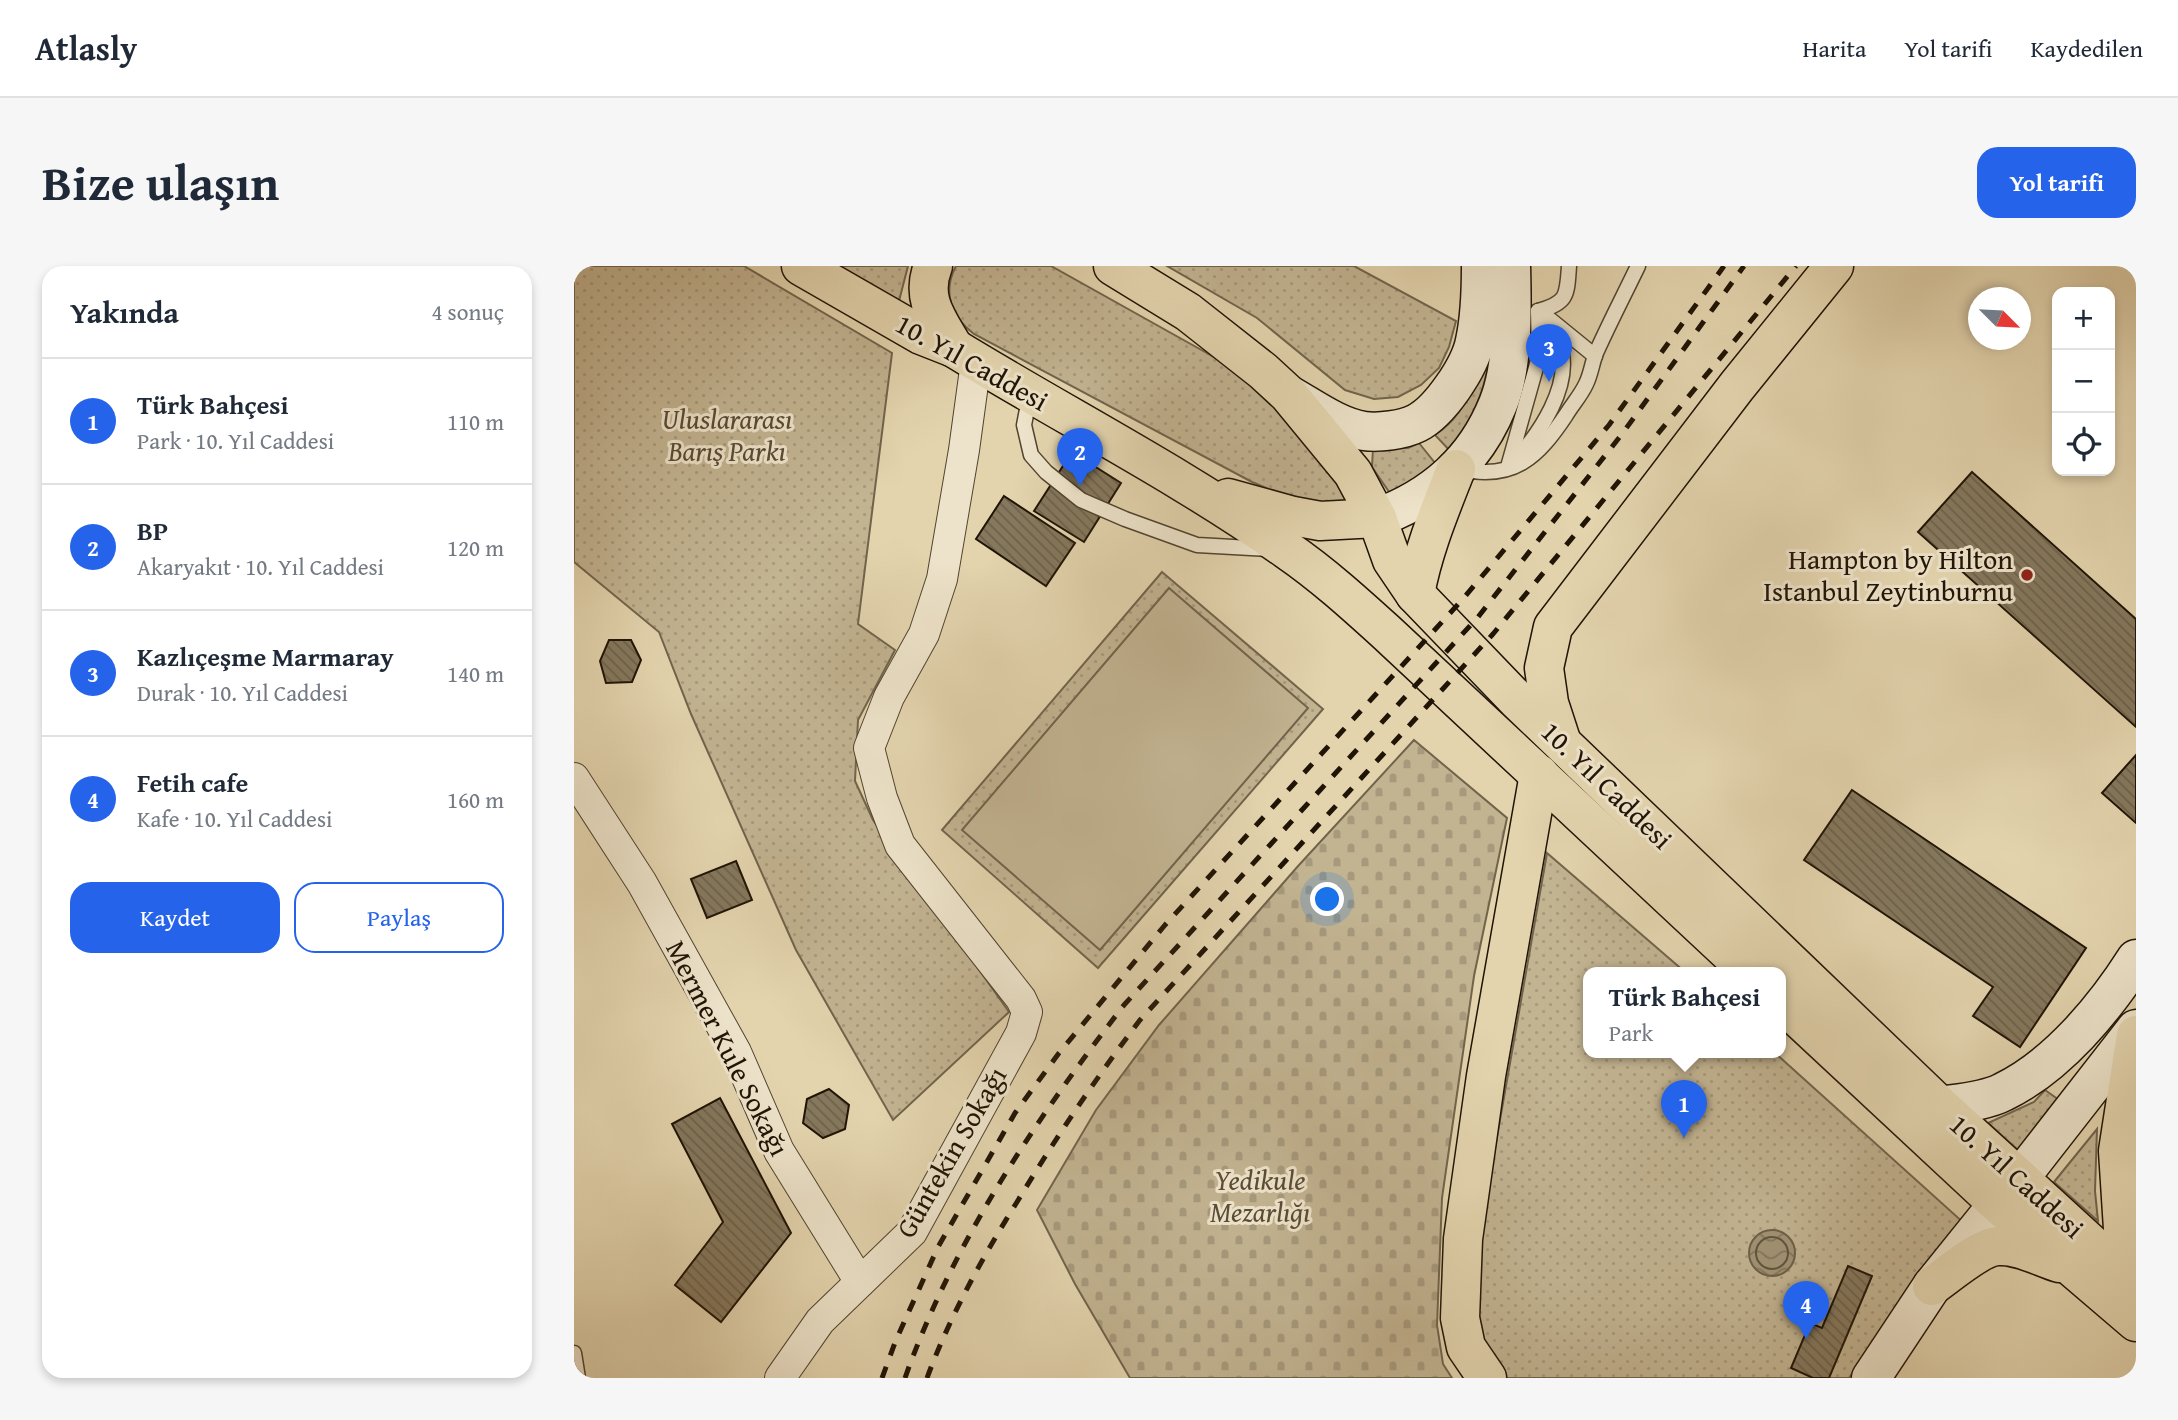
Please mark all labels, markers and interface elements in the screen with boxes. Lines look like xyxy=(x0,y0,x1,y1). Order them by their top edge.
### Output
text: Atlasly xyxy=(35,24,137,72)
text: Harita xyxy=(1803,31,1866,66)
text: Yol tarifi xyxy=(1904,31,1992,66)
text: Kaydedilen xyxy=(2030,31,2143,66)
text: Bize ulaşın xyxy=(42,146,279,218)
button: Yol tarifi xyxy=(1977,147,2136,218)
north arrow xyxy=(1968,287,2031,350)
map controls xyxy=(2052,287,2115,476)
button: + xyxy=(2052,287,2115,350)
text: Yakında xyxy=(70,290,179,334)
text: 4 sonuç xyxy=(431,295,504,328)
street label: 10. Yıl Caddesi xyxy=(888,303,1056,421)
pin: 3 xyxy=(1526,324,1572,382)
button: − xyxy=(2052,350,2115,413)
text: Türk Bahçesi xyxy=(137,385,288,424)
park label: Uluslararası Barış Parkı xyxy=(662,398,792,471)
text: 1 xyxy=(87,405,99,438)
text: 110 m xyxy=(447,405,504,438)
button: locate xyxy=(2052,413,2115,476)
text: Park · 10. Yıl Caddesi xyxy=(137,424,334,457)
pin: 2 xyxy=(1057,428,1103,486)
text: BP xyxy=(137,511,168,550)
text: 2 xyxy=(87,531,99,564)
text: 120 m xyxy=(447,531,504,564)
place label: Hampton by Hilton Istanbul Zeytinburnu xyxy=(1763,538,2013,611)
text: Akaryakıt · 10. Yıl Caddesi xyxy=(137,550,384,583)
marker: Hampton by Hilton Istanbul Zeytinburnu xyxy=(2019,567,2035,583)
text: Kazlıçeşme Marmaray xyxy=(137,637,394,676)
text: 3 xyxy=(87,657,99,690)
text: 140 m xyxy=(447,657,504,690)
text: Durak · 10. Yıl Caddesi xyxy=(137,676,348,709)
street label: 10. Yıl Caddesi xyxy=(1532,711,1682,858)
text: Fetih cafe xyxy=(137,763,248,802)
text: 4 xyxy=(87,783,99,816)
text: 160 m xyxy=(447,783,504,816)
text: Kafe · 10. Yıl Caddesi xyxy=(137,802,333,835)
button: Kaydet xyxy=(70,882,280,953)
button: Paylaş xyxy=(294,882,504,953)
your location xyxy=(1310,882,1344,916)
street label: Mermer Kule Sokağı xyxy=(656,933,801,1163)
popup xyxy=(1583,967,1786,1058)
text: Türk Bahçesi xyxy=(1609,977,1760,1016)
text: Park xyxy=(1609,1016,1653,1049)
street label: Güntekin Sokağı xyxy=(885,1058,1016,1245)
pin: 1 xyxy=(1661,1080,1707,1138)
street label: 10. Yıl Caddesi xyxy=(1941,1104,2094,1248)
park label: Yedikule Mezarlığı xyxy=(1210,1159,1310,1232)
pin: 4 xyxy=(1783,1281,1829,1339)

